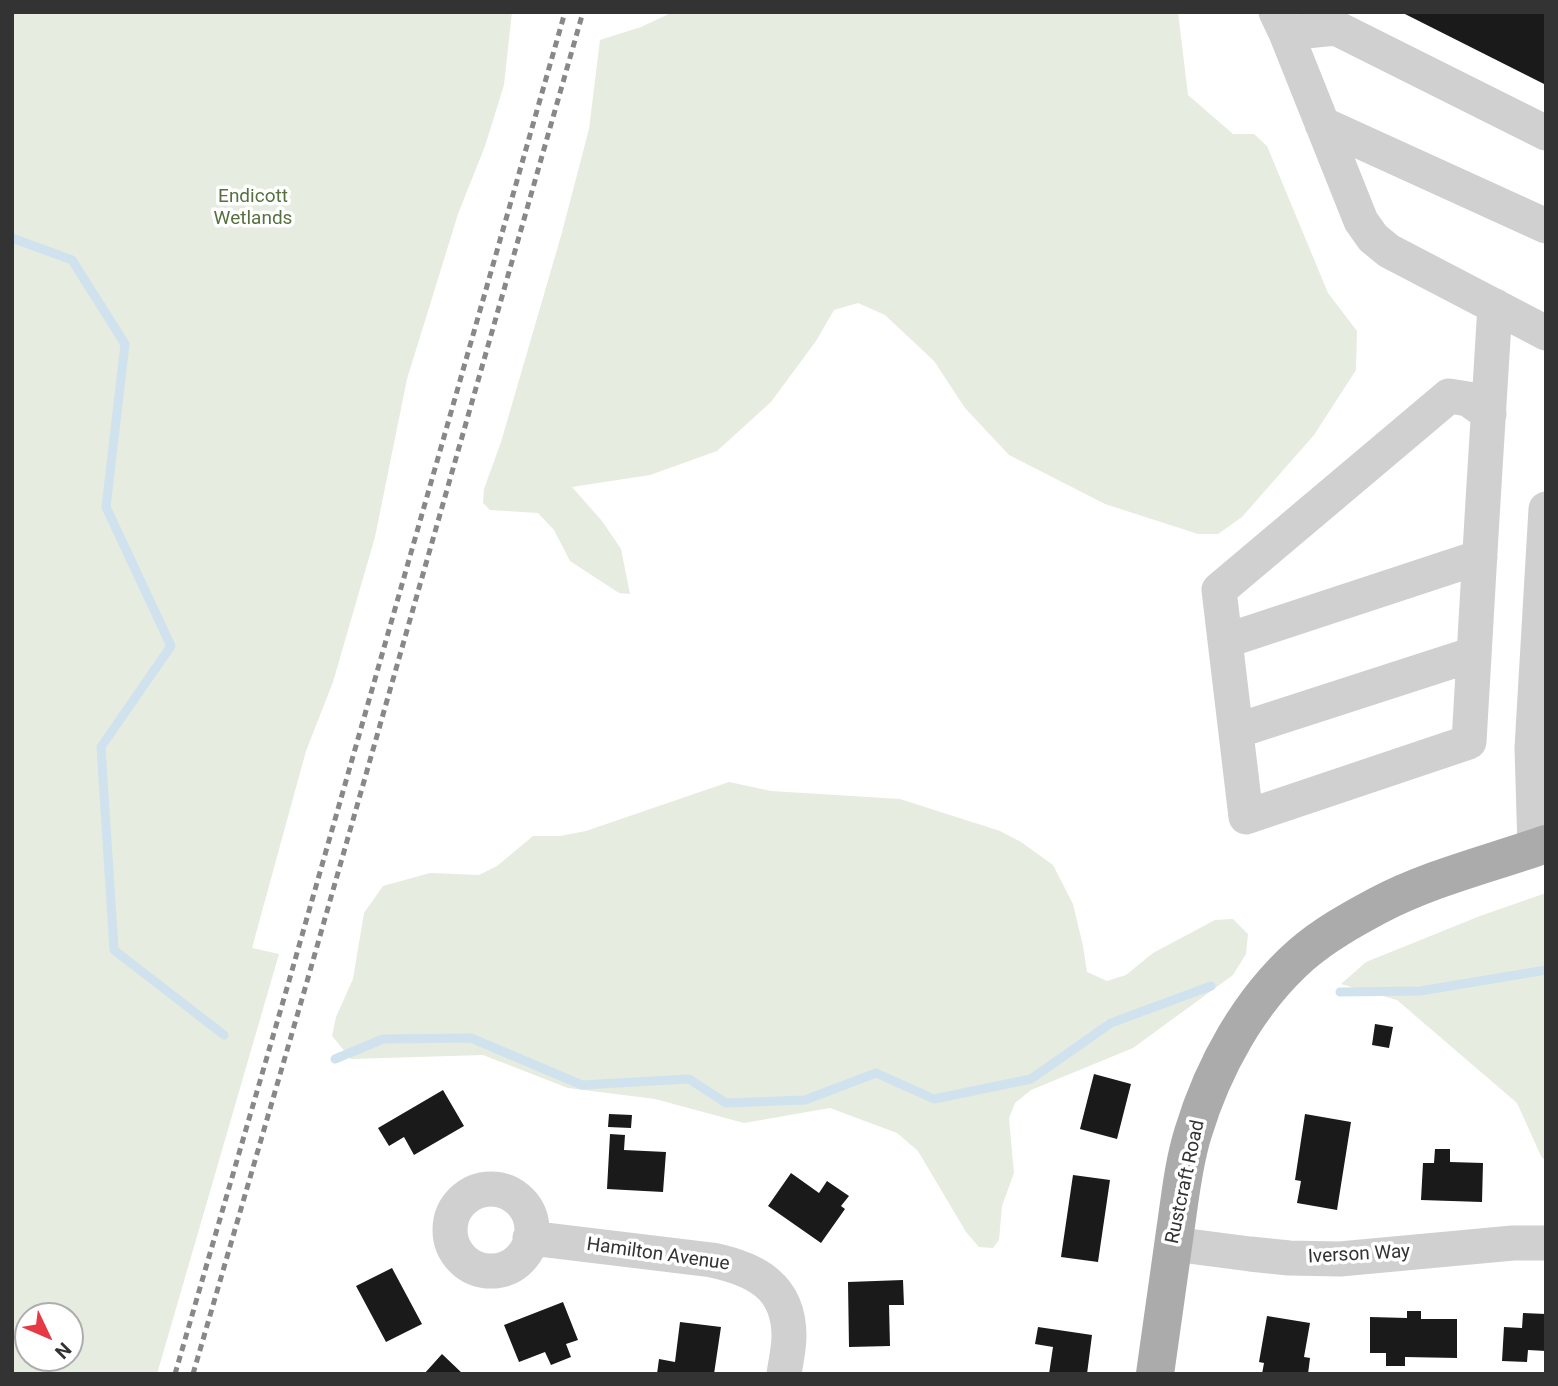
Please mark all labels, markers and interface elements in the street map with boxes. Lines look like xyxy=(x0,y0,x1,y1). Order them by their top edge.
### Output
park label: Endicott Wetlands xyxy=(214,186,292,230)
street label: Rustcraft Road xyxy=(1162,1118,1210,1246)
street label: Hamilton Avenue xyxy=(585,1234,731,1276)
street label: Iverson Way xyxy=(1307,1241,1411,1269)
north arrow xyxy=(14,1302,84,1372)
text: N xyxy=(50,1338,76,1363)

